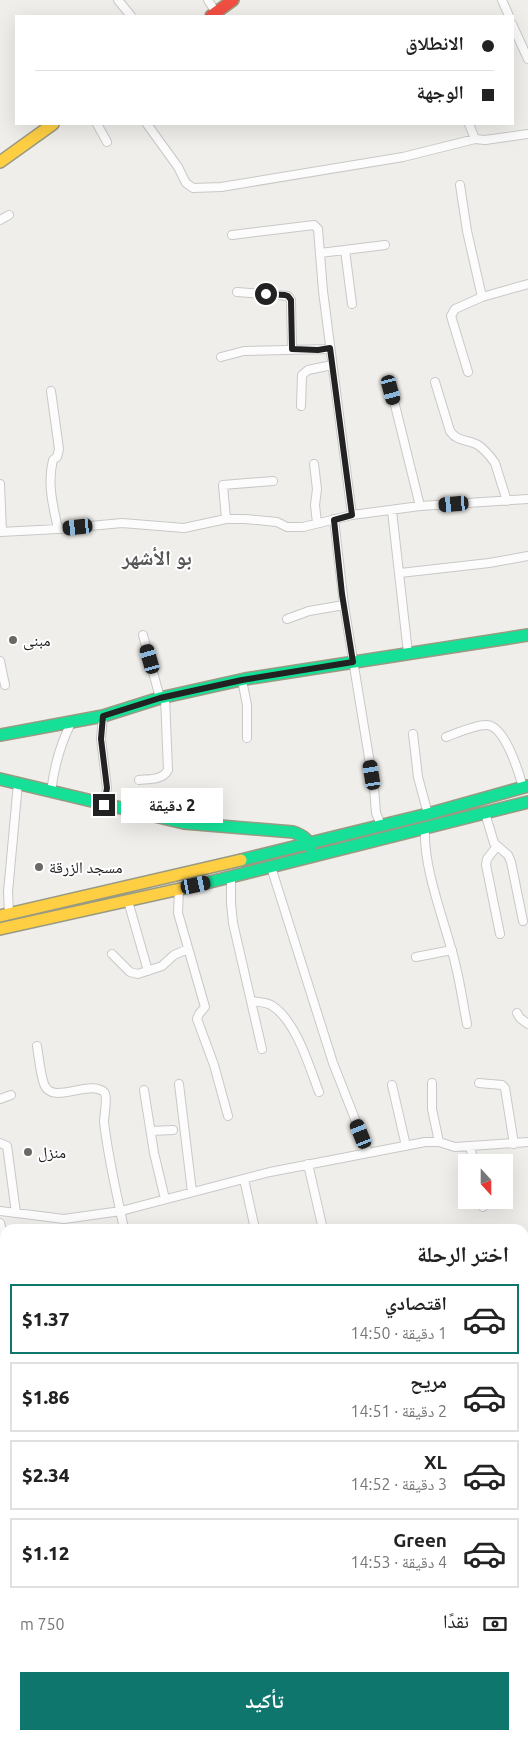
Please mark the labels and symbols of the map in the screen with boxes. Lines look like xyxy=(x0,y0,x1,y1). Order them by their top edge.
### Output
route start xyxy=(255,283,277,305)
car xyxy=(379,374,402,406)
car xyxy=(438,495,469,513)
car xyxy=(62,518,93,536)
district label: بو الأشهر xyxy=(121,545,192,570)
place label: مبنى xyxy=(23,631,51,651)
marker: مبنى xyxy=(7,634,19,646)
car xyxy=(138,643,161,675)
car xyxy=(362,759,381,791)
callout: 2 دقيقة xyxy=(122,788,224,822)
route end xyxy=(93,794,115,816)
place label: مسجد الزرقة xyxy=(49,858,123,877)
marker: مسجد الزرقة xyxy=(33,861,45,873)
car xyxy=(179,875,212,895)
car xyxy=(348,1117,373,1151)
place label: منزل xyxy=(38,1143,66,1163)
marker: منزل xyxy=(22,1146,34,1158)
north arrow xyxy=(458,1154,512,1209)

